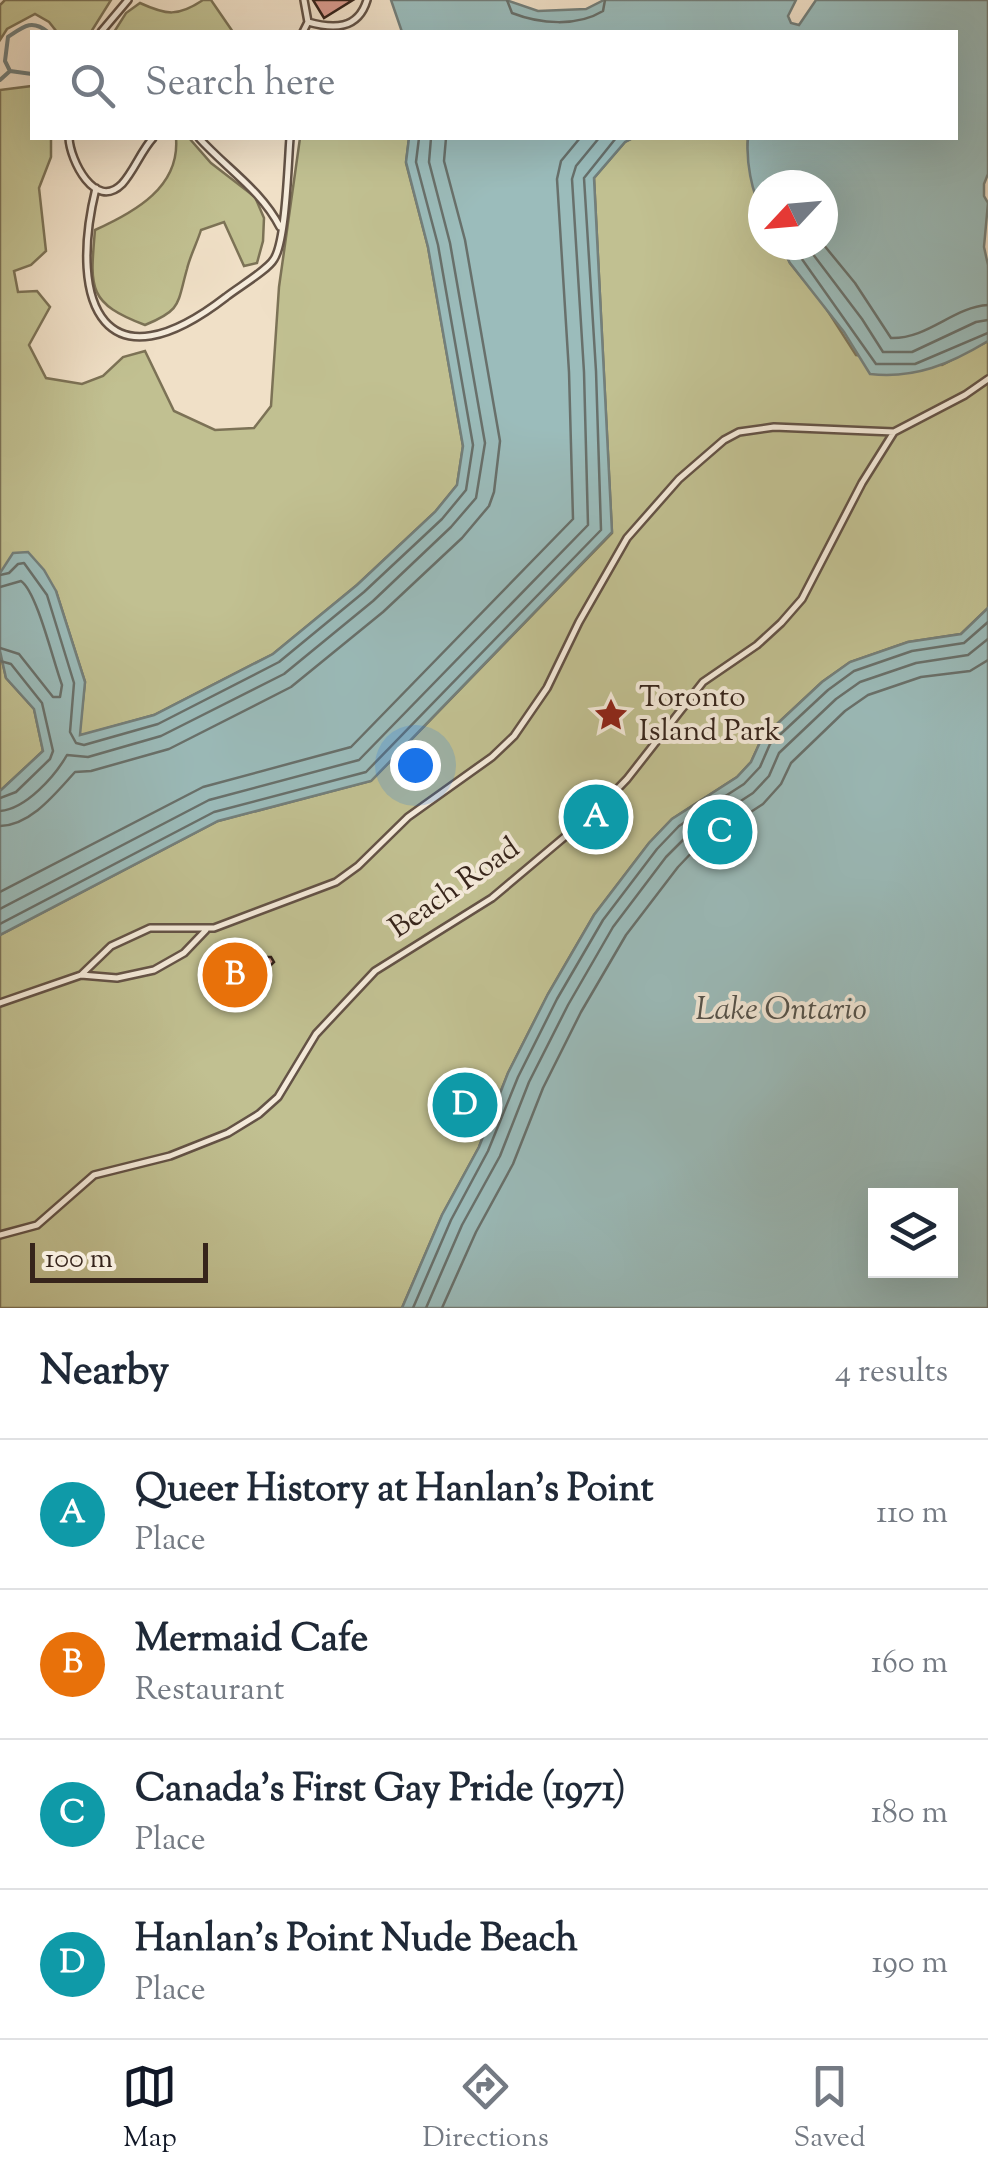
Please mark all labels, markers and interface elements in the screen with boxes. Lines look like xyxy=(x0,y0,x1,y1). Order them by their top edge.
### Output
search box xyxy=(30,30,958,140)
icon: search xyxy=(65,58,120,113)
text: Search here xyxy=(145,58,336,112)
north arrow xyxy=(748,170,838,260)
place label: Toronto Island Park xyxy=(639,677,781,754)
place icon: Toronto Island Park xyxy=(592,696,630,734)
your location xyxy=(390,740,441,791)
pin: A xyxy=(564,780,628,854)
pin: C xyxy=(688,794,752,870)
street label: Beach Road xyxy=(381,828,529,950)
pin: B xyxy=(202,938,268,1012)
water label: Lake Ontario xyxy=(695,988,867,1034)
pin: D xyxy=(432,1068,498,1142)
map controls xyxy=(868,1188,958,1278)
button: layers xyxy=(868,1188,958,1278)
scale bar xyxy=(30,1238,208,1282)
text: 100 m xyxy=(45,1240,113,1280)
text: Nearby xyxy=(40,1343,169,1403)
text: 4 results xyxy=(835,1350,948,1396)
text: Queer History at Hanlan's Point xyxy=(135,1464,653,1518)
text: A xyxy=(60,1491,85,1537)
text: 110 m xyxy=(876,1491,948,1537)
text: Place xyxy=(135,1518,206,1564)
text: Mermaid Cafe xyxy=(135,1614,368,1668)
text: B xyxy=(62,1641,83,1687)
text: 160 m xyxy=(871,1641,948,1687)
text: Restaurant xyxy=(135,1668,285,1714)
text: Canada's First Gay Pride (1971) xyxy=(135,1764,626,1818)
text: C xyxy=(60,1791,85,1837)
text: 180 m xyxy=(871,1791,948,1837)
text: Place xyxy=(135,1818,206,1864)
text: Hanlan's Point Nude Beach xyxy=(135,1914,578,1968)
text: D xyxy=(60,1941,85,1987)
text: 190 m xyxy=(872,1941,948,1987)
text: Place xyxy=(135,1968,206,2014)
tab: Map xyxy=(122,2059,177,2159)
tab: Directions xyxy=(422,2059,549,2159)
tab: Saved xyxy=(794,2059,866,2159)

